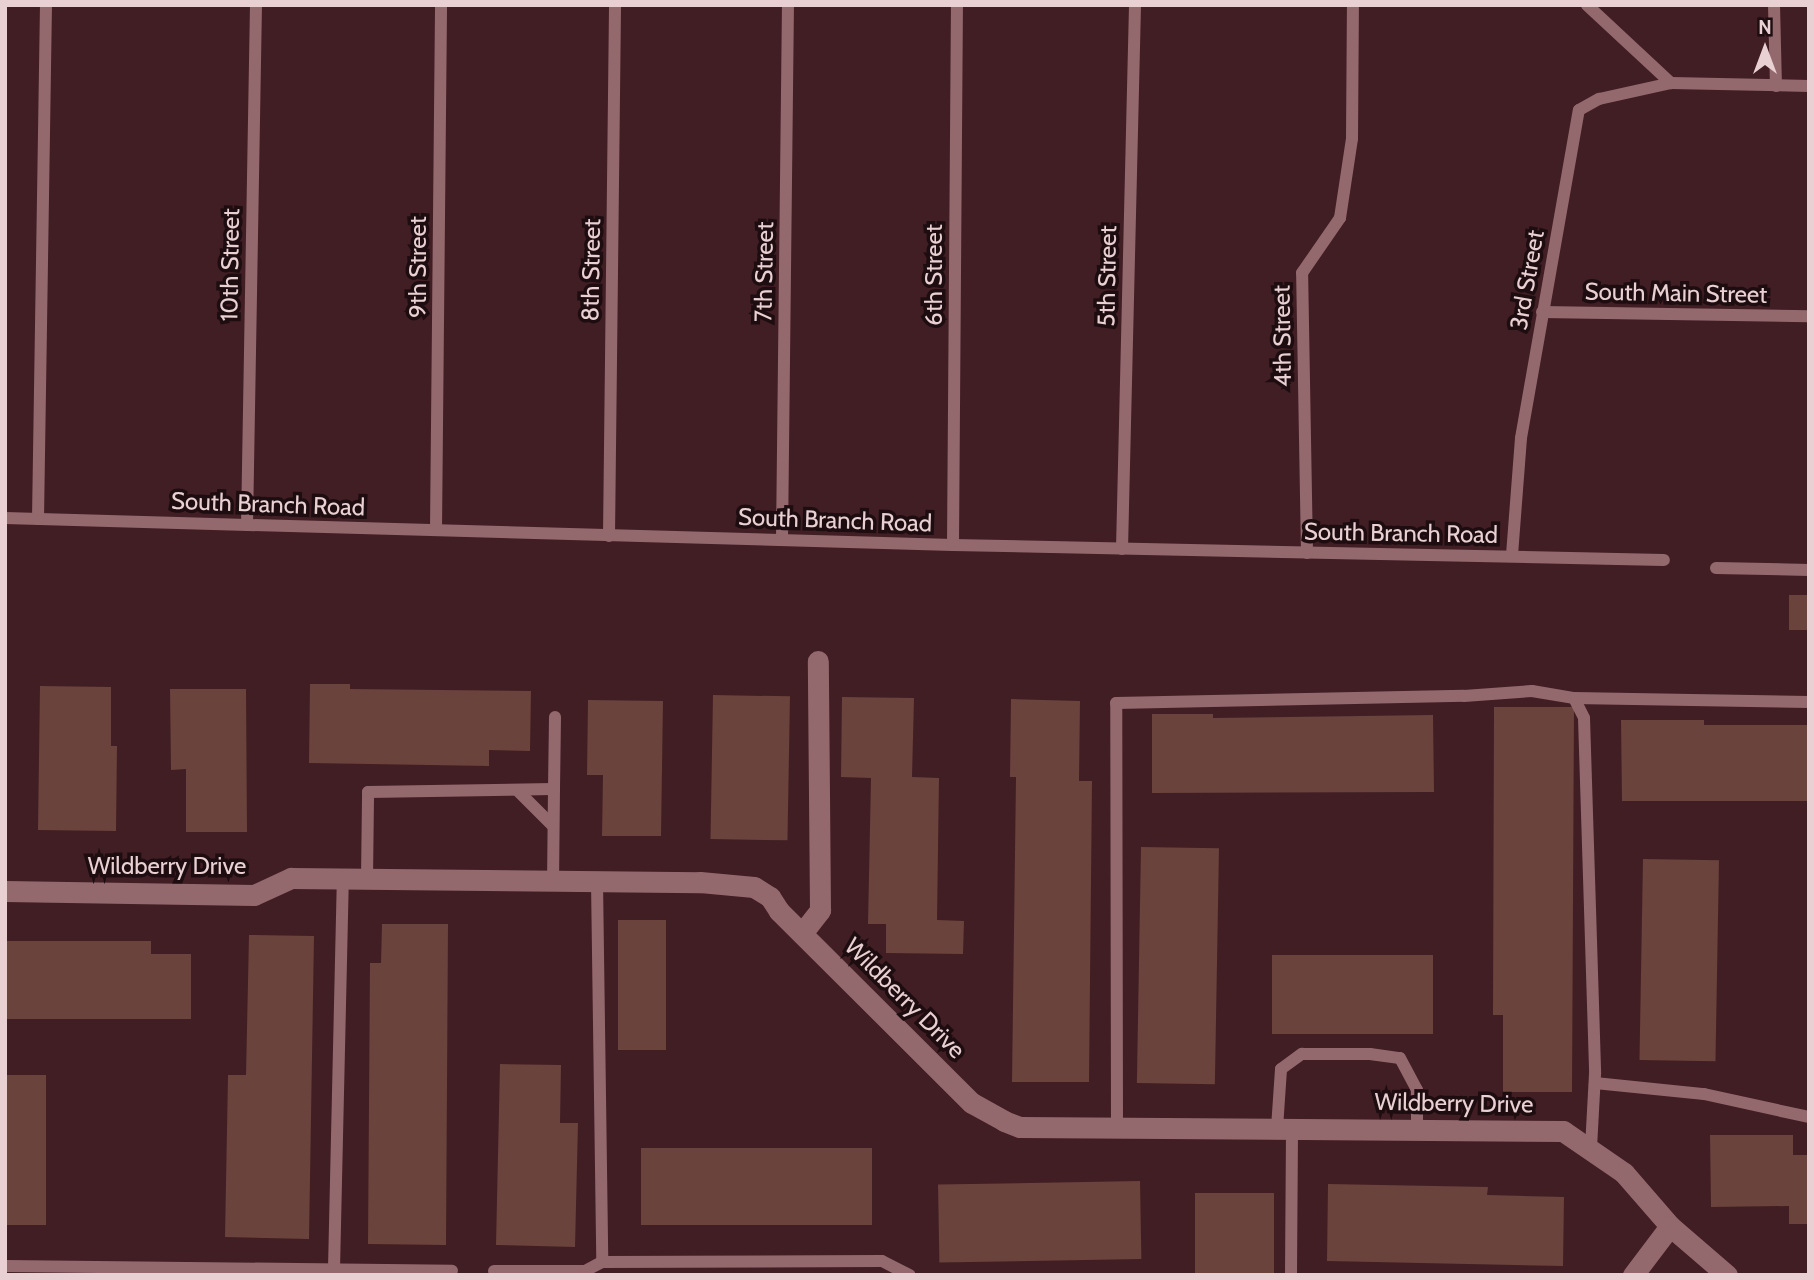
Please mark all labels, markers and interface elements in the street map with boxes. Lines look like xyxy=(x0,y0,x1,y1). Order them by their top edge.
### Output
north arrow xyxy=(1730,14,1800,84)
text: N xyxy=(1758,16,1772,39)
street label: 10th Street xyxy=(215,208,245,322)
street label: 9th Street xyxy=(404,216,432,318)
street label: 8th Street xyxy=(576,218,606,322)
street label: 7th Street xyxy=(749,222,779,322)
street label: 6th Street xyxy=(920,224,948,326)
street label: 5th Street xyxy=(1092,225,1122,327)
street label: 3rd Street xyxy=(1504,228,1550,332)
street label: South Main Street xyxy=(1584,277,1768,309)
street label: 4th Street xyxy=(1267,285,1297,387)
street label: South Branch Road xyxy=(170,486,366,522)
street label: South Branch Road xyxy=(737,502,933,538)
street label: South Branch Road xyxy=(1304,517,1498,549)
street label: Wildberry Drive xyxy=(88,852,246,880)
street label: Wildberry Drive xyxy=(839,932,971,1064)
street label: Wildberry Drive xyxy=(1374,1087,1534,1119)

